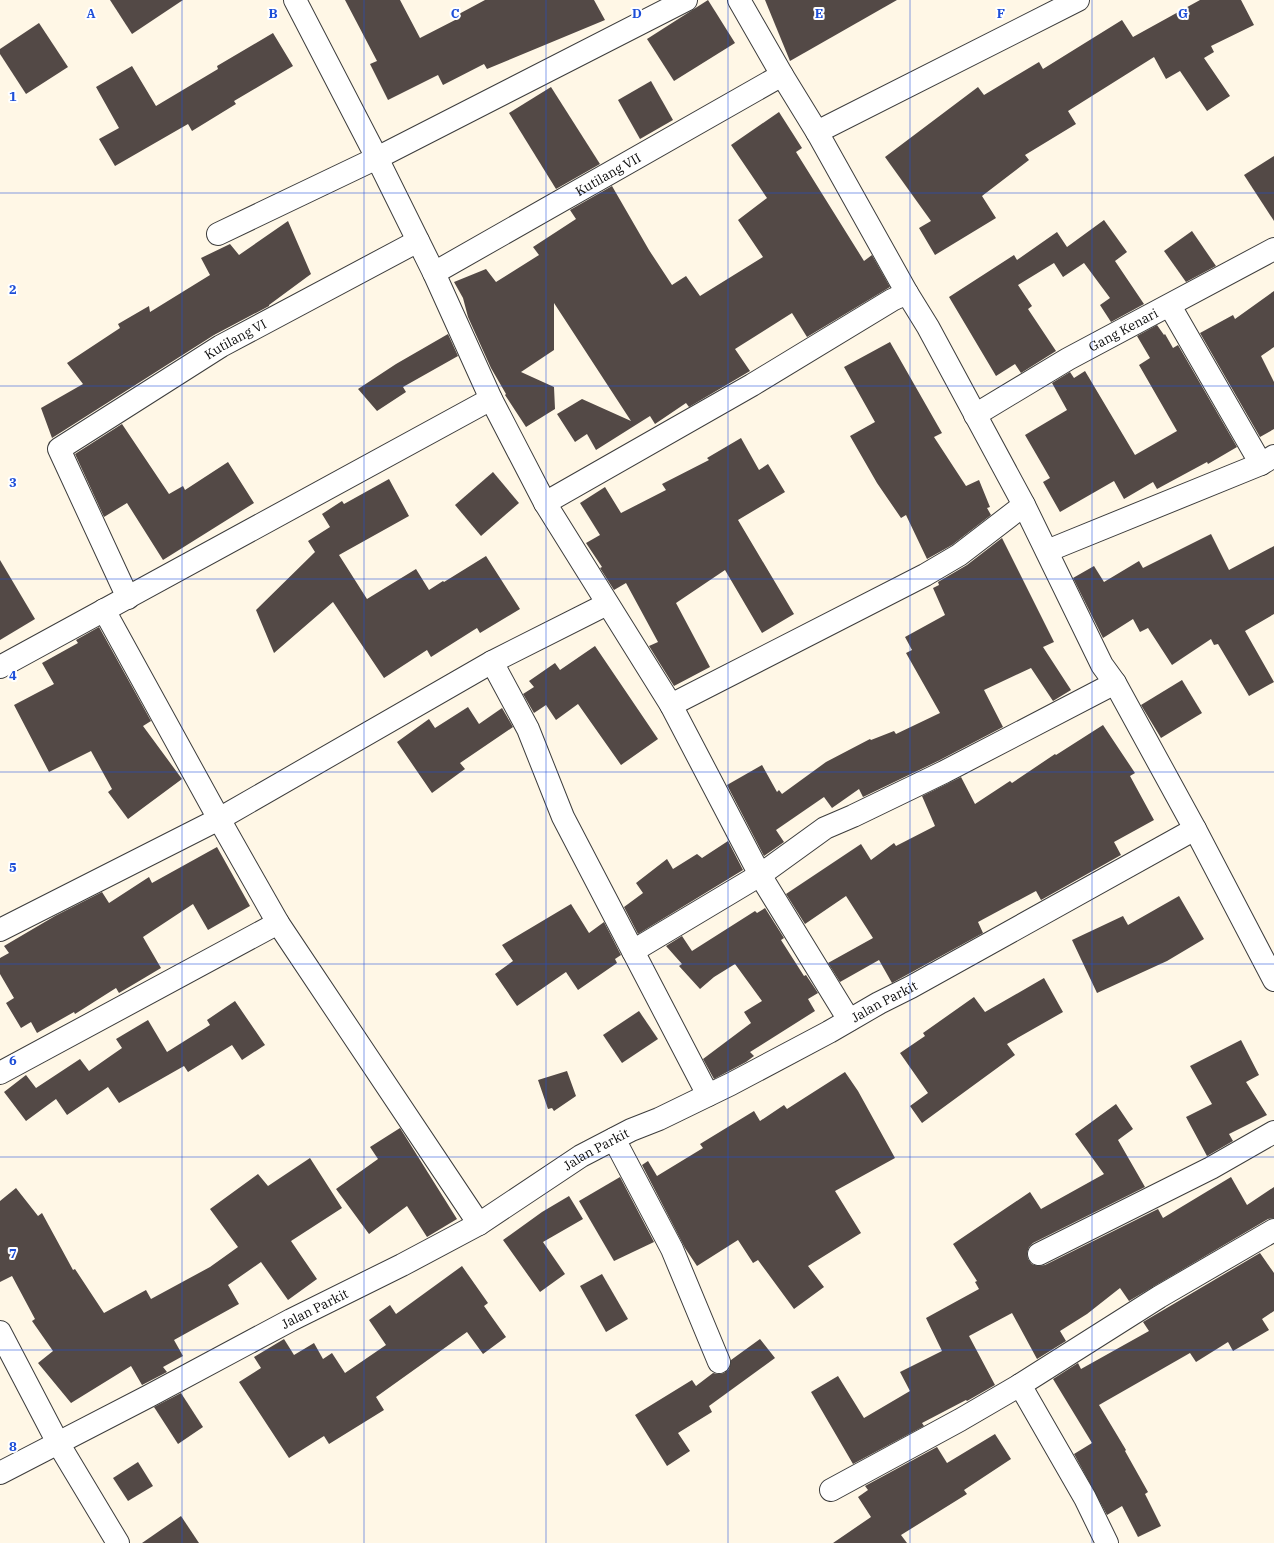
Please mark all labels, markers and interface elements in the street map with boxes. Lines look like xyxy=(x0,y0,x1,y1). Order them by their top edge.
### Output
text: A xyxy=(86,5,96,22)
text: B xyxy=(268,5,278,22)
text: C xyxy=(451,5,460,22)
text: D xyxy=(632,5,642,22)
text: E xyxy=(815,5,823,22)
text: F xyxy=(997,5,1005,22)
text: G xyxy=(1178,5,1188,22)
text: 1 xyxy=(9,88,17,105)
street label: Kutilang VII xyxy=(572,149,644,200)
text: 2 xyxy=(9,281,17,298)
street label: Gang Kenari xyxy=(1086,305,1161,355)
street label: Kutilang VI xyxy=(201,315,269,363)
text: 3 xyxy=(9,474,17,491)
text: 4 xyxy=(9,667,17,684)
text: 5 xyxy=(9,859,17,876)
street label: Jalan Parkit xyxy=(848,977,921,1026)
text: 6 xyxy=(9,1052,17,1069)
street label: Jalan Parkit xyxy=(560,1124,632,1174)
text: 7 xyxy=(9,1245,17,1262)
street label: Jalan Parkit xyxy=(278,1285,351,1333)
text: 8 xyxy=(9,1438,17,1455)

